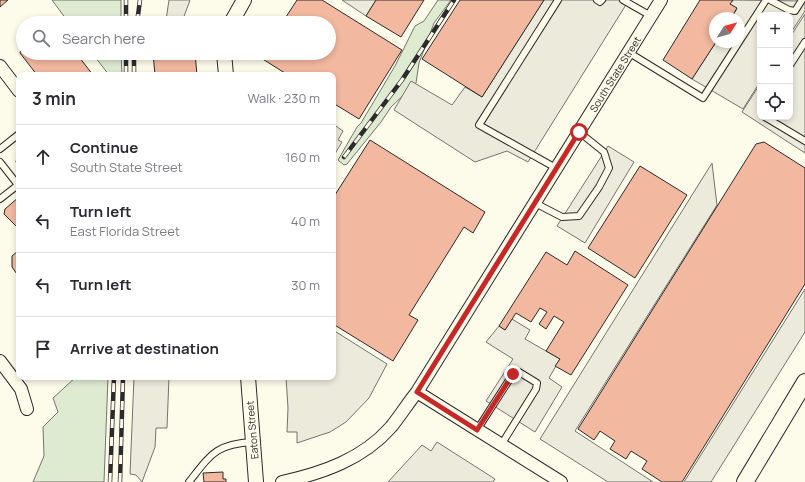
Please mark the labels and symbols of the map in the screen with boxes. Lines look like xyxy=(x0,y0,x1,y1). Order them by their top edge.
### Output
north arrow xyxy=(709,12,745,48)
street label: South State Street xyxy=(586,34,644,114)
route start xyxy=(570,123,588,141)
route end xyxy=(504,365,522,383)
street label: Eaton Street xyxy=(242,400,262,460)

